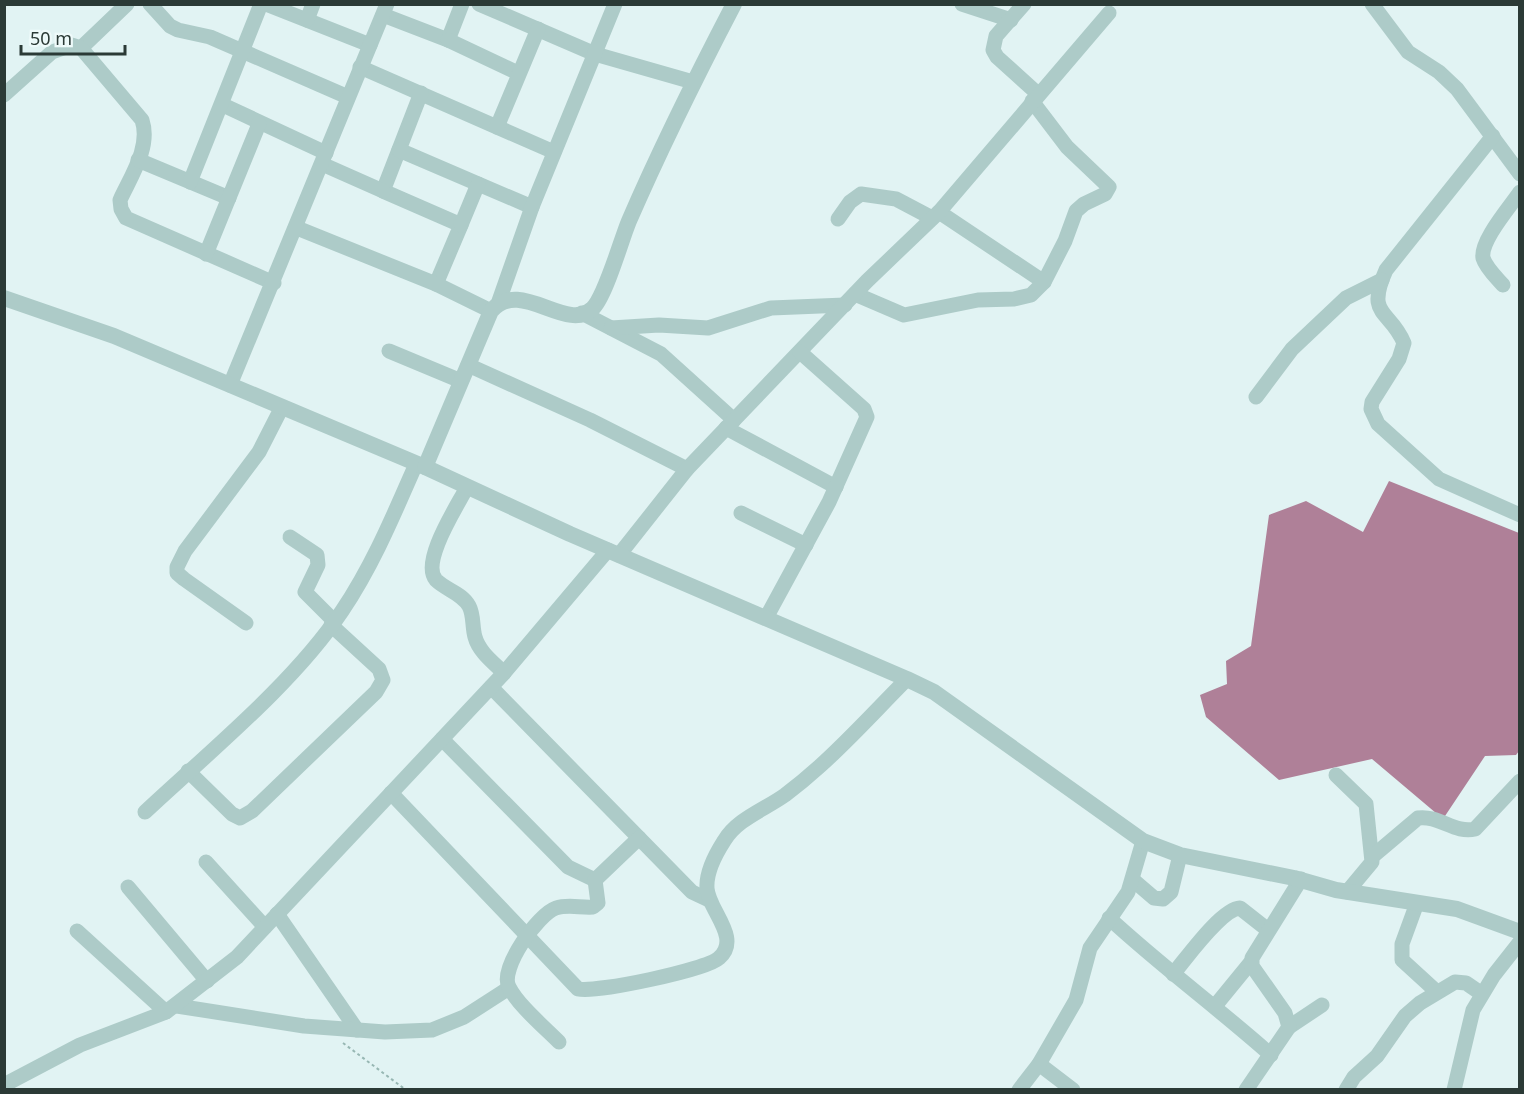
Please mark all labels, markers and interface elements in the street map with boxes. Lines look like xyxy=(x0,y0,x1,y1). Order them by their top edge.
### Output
scale bar xyxy=(21,18,124,56)
text: 50 m xyxy=(30,26,72,50)

